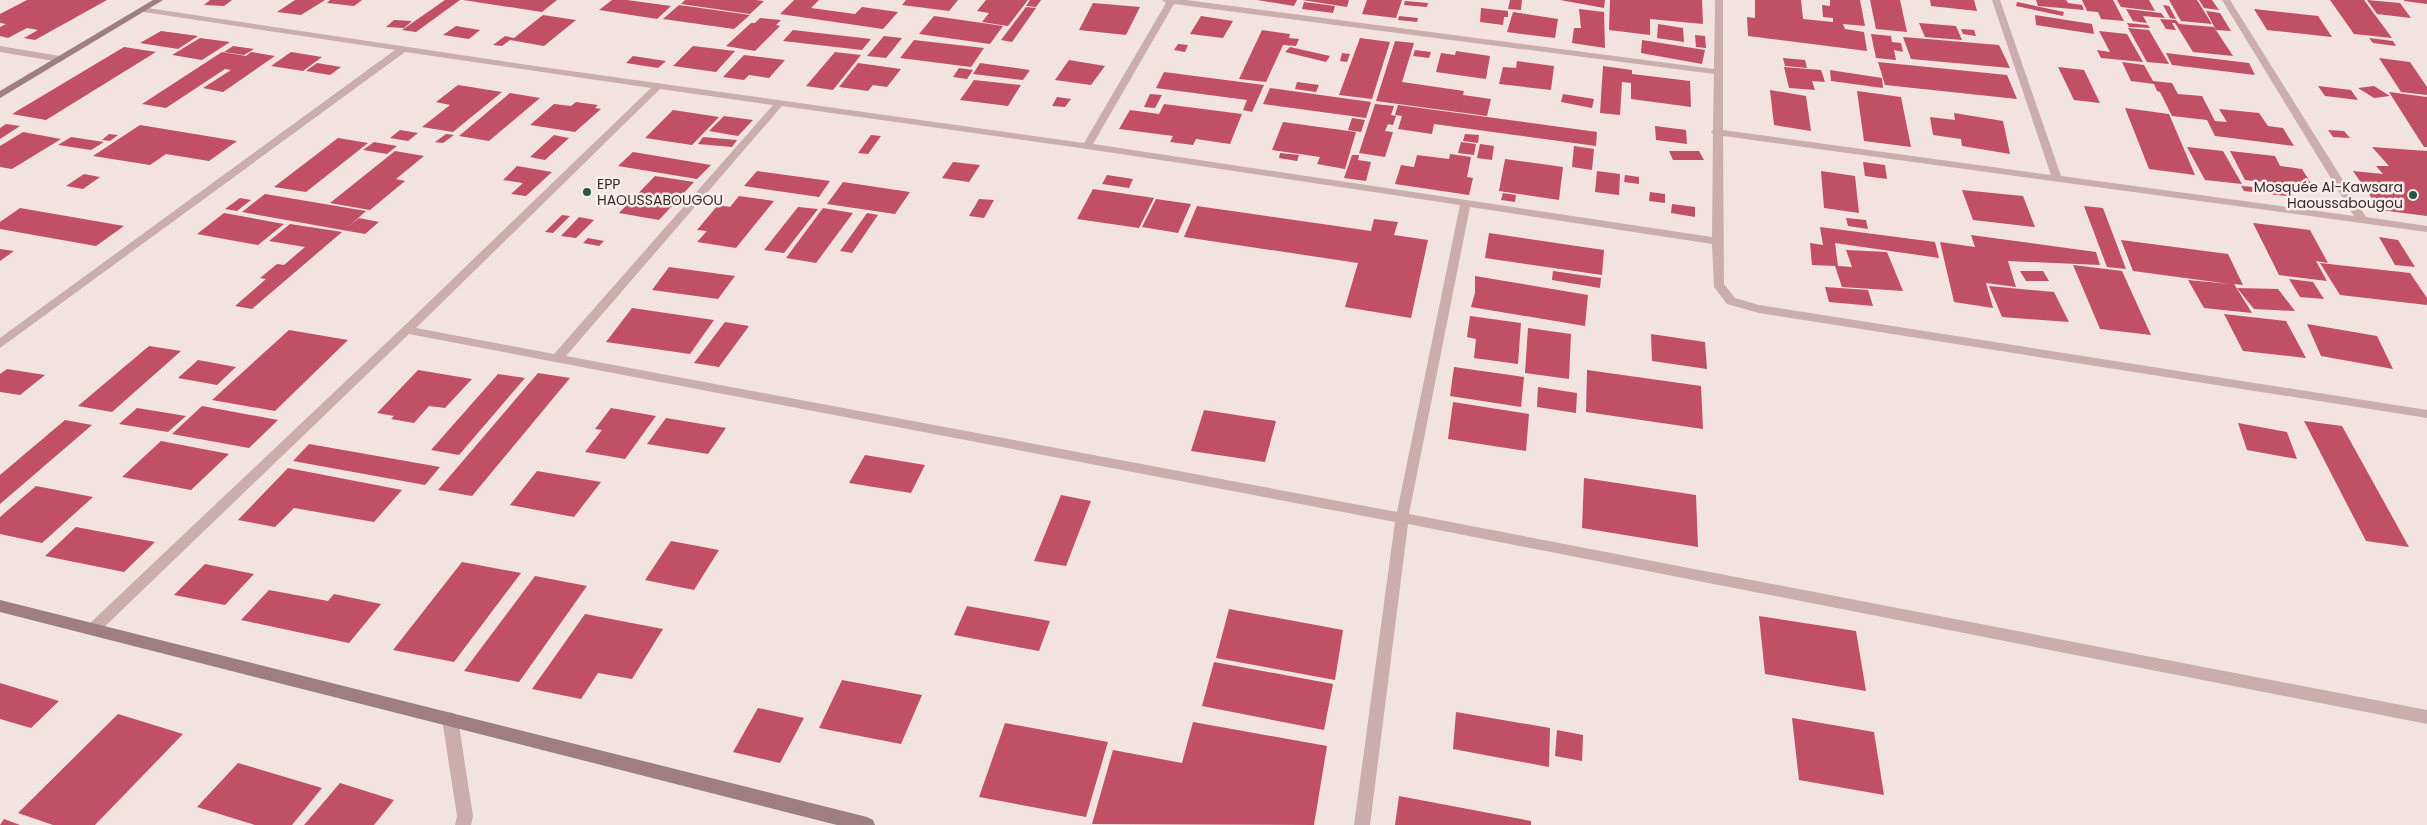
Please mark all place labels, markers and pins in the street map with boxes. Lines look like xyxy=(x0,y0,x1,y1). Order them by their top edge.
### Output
place label: EPP HAOUSSABOUGOU xyxy=(597,174,723,210)
place label: Mosquée Al-Kawsara Haoussabougou xyxy=(2254,177,2403,213)
marker: EPP HAOUSSABOUGOU xyxy=(581,186,593,198)
marker: Mosquée Al-Kawsara Haoussabougou xyxy=(2407,189,2419,201)

